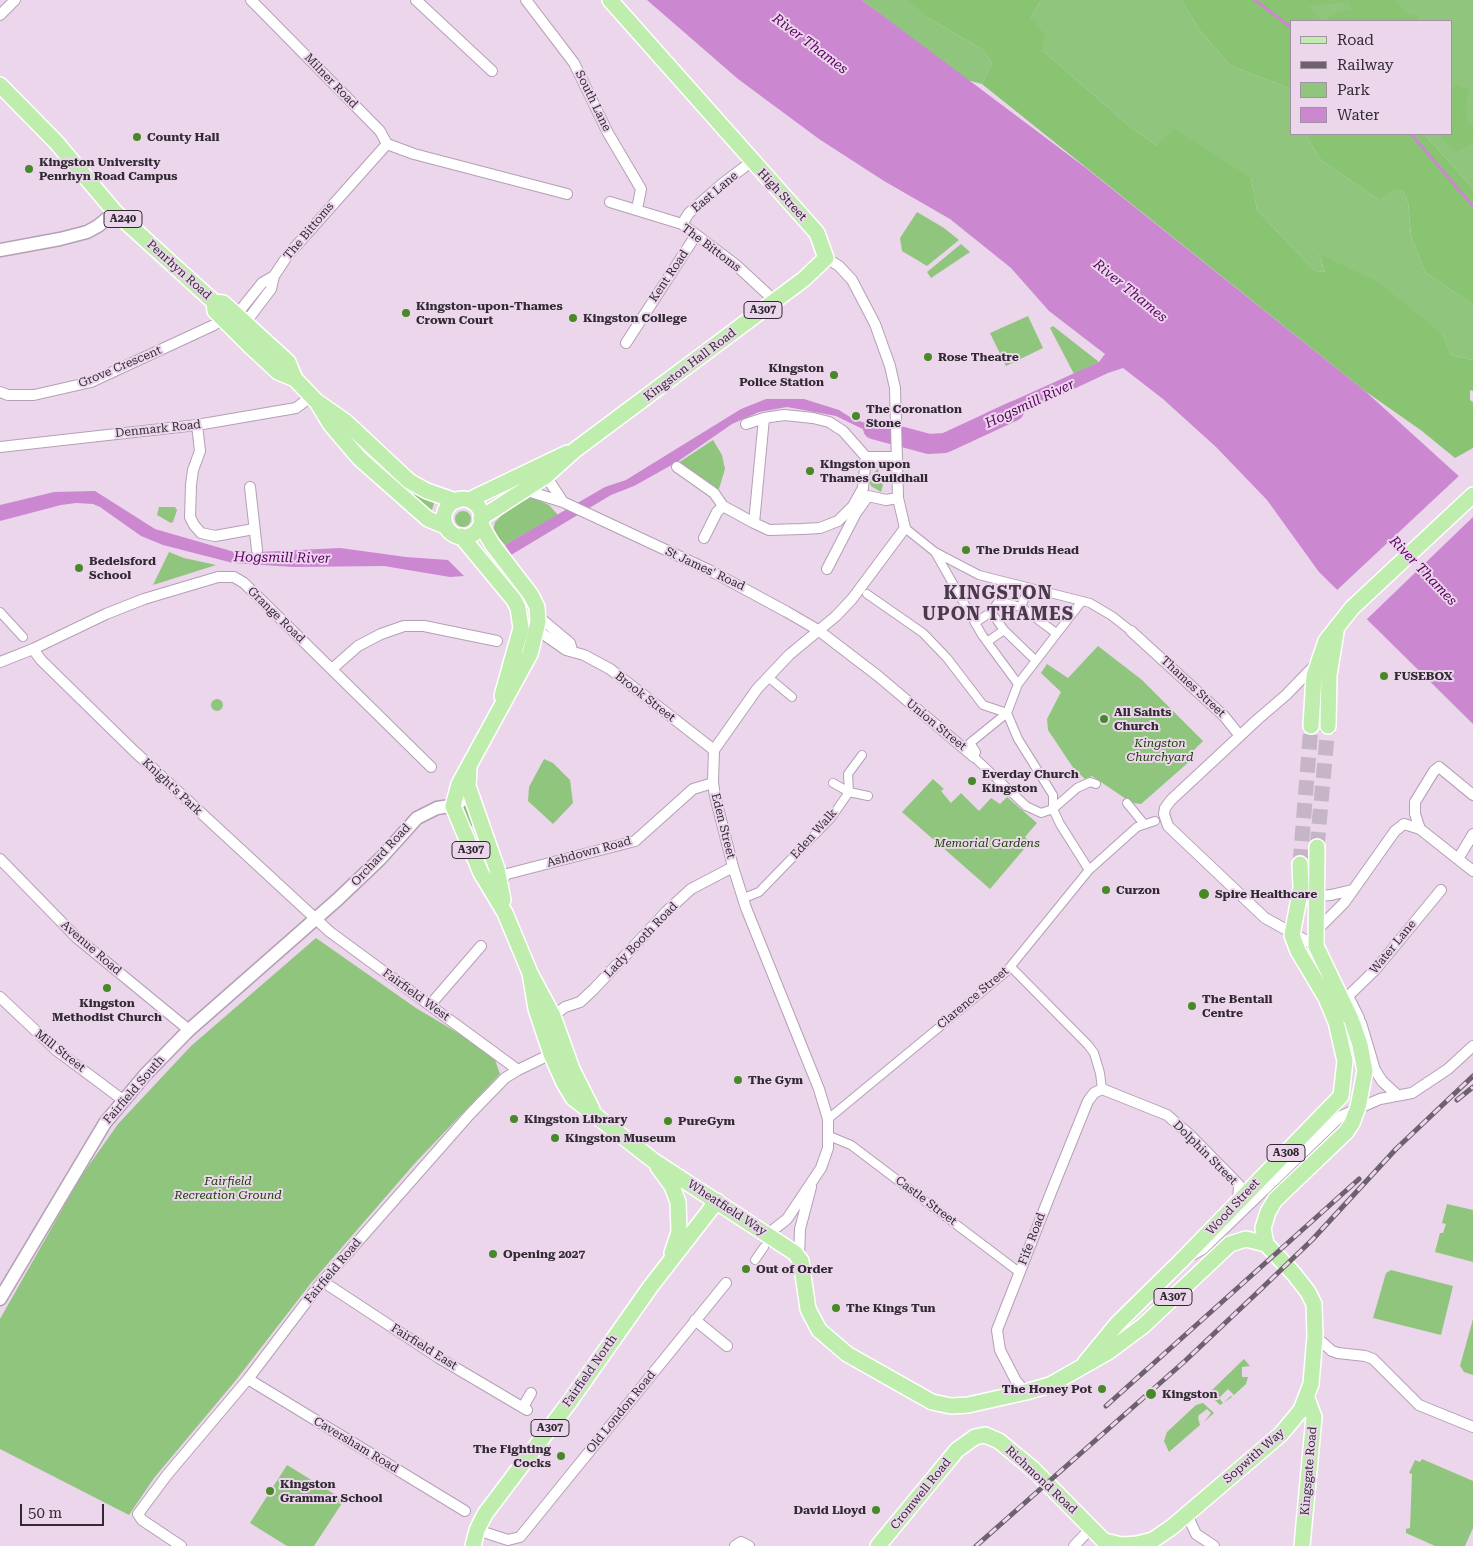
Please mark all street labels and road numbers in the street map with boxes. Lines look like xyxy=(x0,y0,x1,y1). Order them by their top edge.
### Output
street label: Milner Road xyxy=(301,51,361,111)
street label: South Lane xyxy=(572,68,614,134)
street label: High Street xyxy=(754,166,810,224)
street label: East Lane xyxy=(689,169,741,215)
street label: The Bittoms xyxy=(281,199,337,263)
road number: A240 xyxy=(104,210,142,228)
street label: The Bittoms xyxy=(679,221,743,275)
street label: Penrhyn Road xyxy=(144,237,214,303)
street label: Kent Road xyxy=(646,247,692,305)
road number: A307 xyxy=(744,302,782,318)
street label: Kingston Hall Road xyxy=(641,326,739,404)
street label: Grove Crescent xyxy=(76,343,164,391)
street label: Denmark Road xyxy=(114,417,202,441)
street label: St James' Road xyxy=(663,544,747,594)
street label: Grange Road xyxy=(244,584,308,646)
street label: Thames Street xyxy=(1158,653,1228,721)
street label: Brook Street xyxy=(612,669,678,725)
street label: Union Street xyxy=(903,696,969,754)
street label: Knight's Park xyxy=(139,755,205,819)
street label: Eden Street xyxy=(708,792,738,860)
street label: Eden Walk xyxy=(788,806,840,862)
street label: Orchard Road xyxy=(348,821,414,889)
street label: Ashdown Road xyxy=(545,834,633,870)
road number: A307 xyxy=(452,842,490,858)
street label: Lady Booth Road xyxy=(601,899,681,981)
street label: Water Lane xyxy=(1367,917,1419,977)
street label: Avenue Road xyxy=(58,918,124,978)
street label: Clarence Street xyxy=(934,964,1012,1032)
street label: Fairfield West xyxy=(380,966,452,1024)
street label: Mill Street xyxy=(32,1027,88,1075)
street label: Fairfield South xyxy=(100,1053,168,1127)
street label: Dolphin Street xyxy=(1170,1118,1240,1188)
road number: A308 xyxy=(1267,1144,1305,1162)
street label: Castle Street xyxy=(893,1173,959,1229)
street label: Wood Street xyxy=(1203,1176,1263,1238)
street label: Wheatfield Way xyxy=(685,1177,769,1239)
street label: Fife Road xyxy=(1015,1211,1049,1267)
street label: Fairfield Road xyxy=(302,1236,364,1306)
road number: A307 xyxy=(1154,1288,1192,1305)
street label: Fairfield East xyxy=(388,1321,460,1373)
street label: Fairfield North xyxy=(560,1332,620,1410)
street label: Old London Road xyxy=(583,1368,659,1456)
street label: Caversham Road xyxy=(311,1414,401,1476)
road number: A307 xyxy=(531,1420,569,1436)
street label: Sopwith Way xyxy=(1220,1425,1288,1487)
street label: Kingsgate Road xyxy=(1298,1426,1320,1516)
street label: Richmond Road xyxy=(1002,1443,1080,1517)
street label: Cromwell Road xyxy=(888,1455,954,1533)

